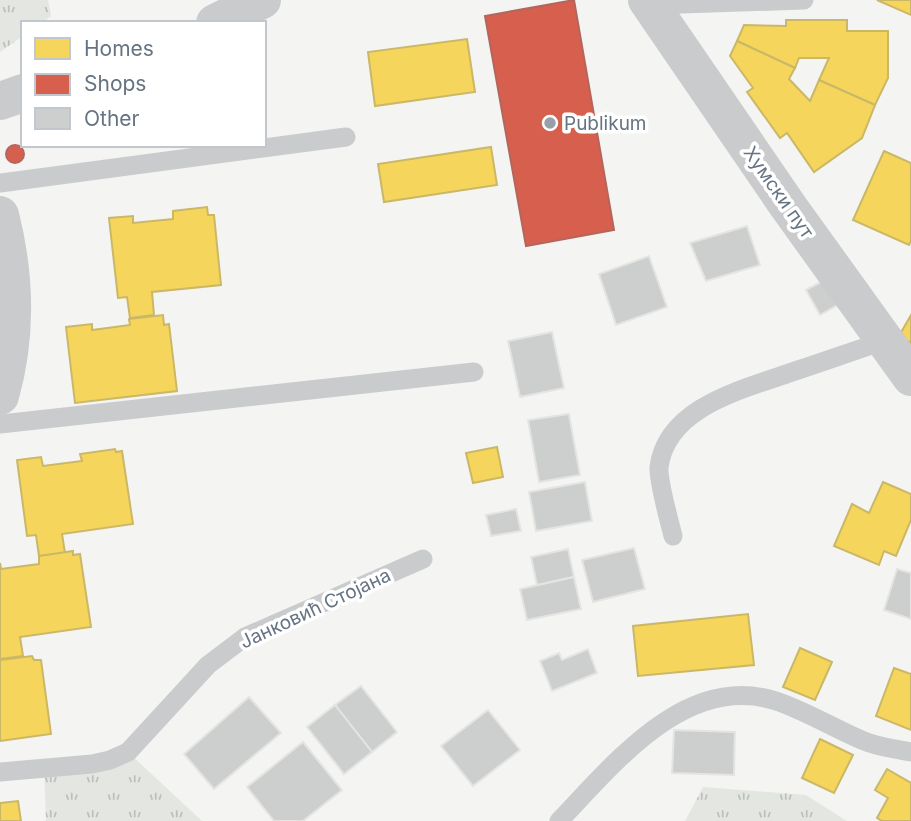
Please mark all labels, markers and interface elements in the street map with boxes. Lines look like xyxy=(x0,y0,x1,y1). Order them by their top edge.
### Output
legend xyxy=(21,21,266,147)
text: Homes xyxy=(84,36,154,61)
text: Shops xyxy=(84,71,146,96)
text: Other xyxy=(84,106,140,131)
place label: Publikum xyxy=(564,112,647,135)
marker: Publikum xyxy=(542,115,558,131)
street label: Хумски пут xyxy=(739,142,819,243)
street label: Јанковић Стојана xyxy=(236,563,394,653)

